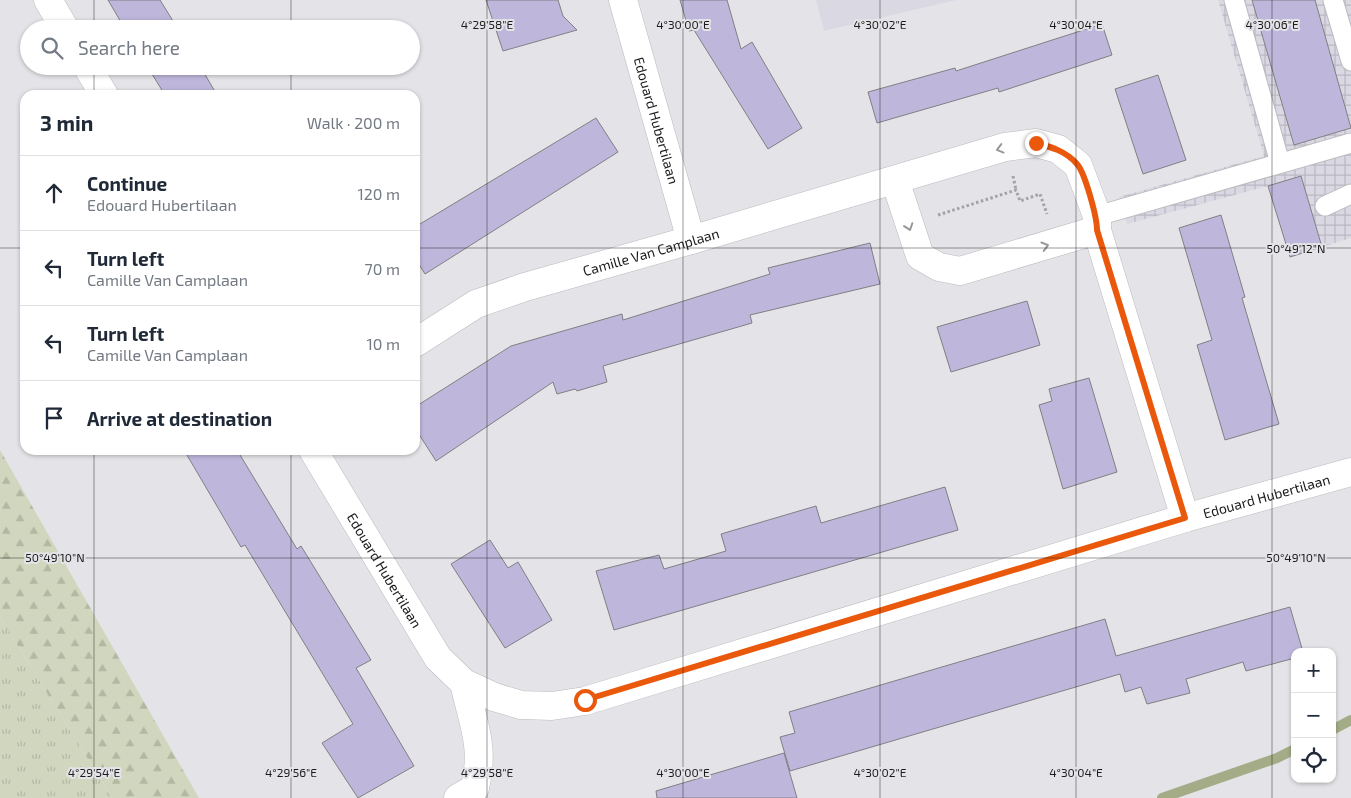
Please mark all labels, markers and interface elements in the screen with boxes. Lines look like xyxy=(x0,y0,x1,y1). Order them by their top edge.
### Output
text: 4°29'58"E xyxy=(461,17,514,31)
text: 4°30'00"E xyxy=(656,17,710,31)
text: 4°30'02"E xyxy=(853,17,907,31)
text: 4°30'04"E xyxy=(1049,17,1103,31)
text: 4°30'06"E xyxy=(1245,17,1299,31)
search box xyxy=(20,20,420,75)
icon: search xyxy=(38,34,66,62)
text: Search here xyxy=(78,36,180,59)
street label: Edouard Hubertilaan xyxy=(631,55,683,186)
text: 3 min xyxy=(40,110,93,135)
text: Walk · 200 m xyxy=(307,113,400,132)
route end xyxy=(1025,132,1048,155)
one-way arrow xyxy=(996,143,1004,153)
text: Continue xyxy=(87,172,167,195)
icon: ahead xyxy=(40,179,68,207)
text: 120 m xyxy=(357,184,400,203)
text: Edouard Hubertilaan xyxy=(87,195,237,214)
one-way arrow xyxy=(904,222,914,230)
street label: Camille Van Camplaan xyxy=(581,224,721,279)
text: 50°49'12"N xyxy=(1267,241,1326,255)
one-way arrow xyxy=(1040,242,1048,252)
text: Turn left xyxy=(87,247,164,270)
icon: left xyxy=(40,254,68,282)
text: 70 m xyxy=(365,259,400,278)
text: Camille Van Camplaan xyxy=(87,270,248,289)
text: Turn left xyxy=(87,322,164,345)
icon: left xyxy=(40,329,68,357)
text: 10 m xyxy=(366,334,400,353)
text: Camille Van Camplaan xyxy=(87,345,248,364)
icon: arrive xyxy=(40,404,68,432)
text: Arrive at destination xyxy=(87,407,272,430)
street label: Edouard Hubertilaan xyxy=(1201,470,1332,521)
street label: Edouard Hubertilaan xyxy=(344,509,426,631)
text: 50°49'10"N xyxy=(25,550,85,564)
text: 50°49'10"N xyxy=(1266,550,1326,564)
map controls xyxy=(1291,648,1336,783)
button: + xyxy=(1291,648,1336,693)
route start xyxy=(574,689,597,712)
button: − xyxy=(1291,693,1336,738)
button: locate xyxy=(1291,738,1336,783)
text: 4°29'54"E xyxy=(68,765,121,779)
text: 4°29'56"E xyxy=(265,765,317,779)
text: 4°29'58"E xyxy=(461,765,514,779)
text: 4°30'00"E xyxy=(656,765,710,779)
text: 4°30'02"E xyxy=(853,765,907,779)
text: 4°30'04"E xyxy=(1049,765,1103,779)

